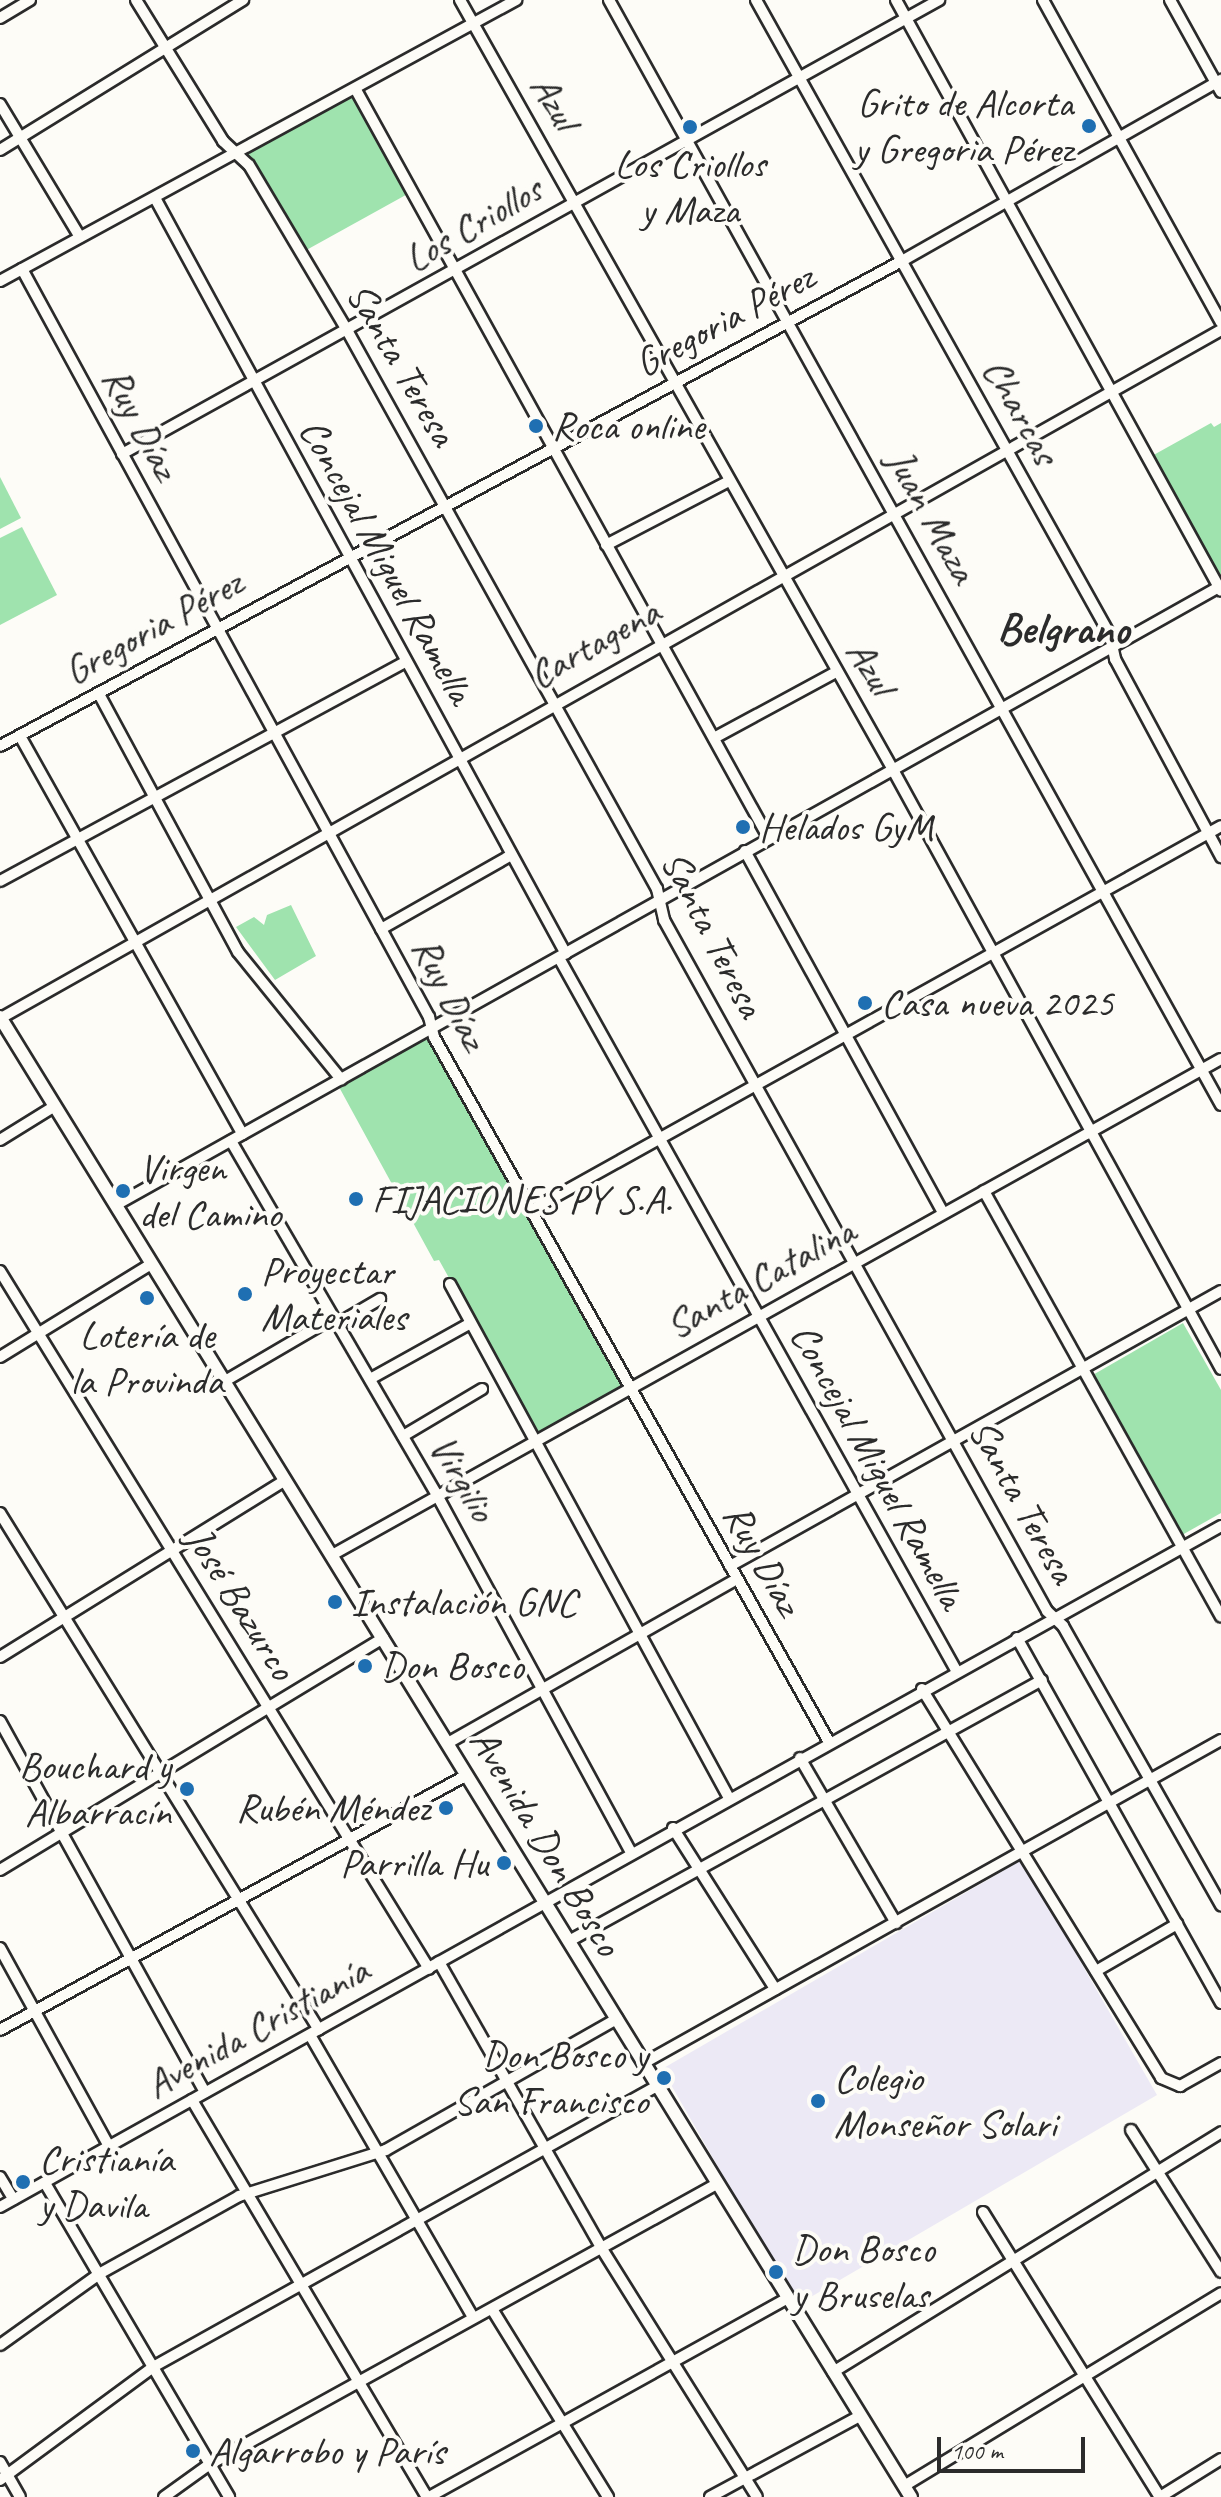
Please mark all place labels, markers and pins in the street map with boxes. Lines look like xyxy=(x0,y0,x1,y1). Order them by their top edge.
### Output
place label: Grito de Alcorta y Gregoria Pérez xyxy=(854,79,1073,173)
marker: Grito de Alcorta y Gregoria Pérez xyxy=(1080,117,1098,135)
marker: Los Criollos y Maza xyxy=(681,118,699,136)
place label: Los Criollos y Maza xyxy=(615,140,765,234)
place label: Roca online xyxy=(552,402,704,450)
marker: Roca online xyxy=(527,417,545,435)
place label: Helados GyM xyxy=(759,803,933,851)
marker: Helados GyM xyxy=(734,818,752,836)
place label: Casa nueva 2025 xyxy=(881,979,1113,1027)
marker: Casa nueva 2025 xyxy=(856,994,874,1012)
place label: Virgen del Camino xyxy=(139,1144,283,1238)
place label: FIJACIONES PY S.A. xyxy=(372,1175,672,1223)
marker: Virgen del Camino xyxy=(114,1182,132,1200)
marker: FIJACIONES PY S.A. xyxy=(347,1190,365,1208)
place label: Proyectar Materiales xyxy=(261,1247,406,1341)
marker: Proyectar Materiales xyxy=(236,1285,254,1303)
marker: Lotería de la Provinda xyxy=(138,1289,156,1307)
place label: Lotería de la Provinda xyxy=(71,1311,223,1405)
place label: Instalación GNC xyxy=(351,1578,576,1626)
marker: Instalación GNC xyxy=(326,1593,344,1611)
place label: Don Bosco xyxy=(381,1642,523,1690)
marker: Don Bosco xyxy=(356,1657,374,1675)
place label: Bouchard y Albarracín xyxy=(19,1742,171,1836)
marker: Bouchard y Albarracín xyxy=(178,1780,196,1798)
place label: Rubén Méndez xyxy=(236,1784,430,1832)
marker: Rubén Méndez xyxy=(437,1799,455,1817)
place label: Parrilla Hu xyxy=(340,1839,488,1887)
marker: Parrilla Hu xyxy=(495,1854,513,1872)
place label: Don Bosco y San Francisco xyxy=(452,2031,648,2125)
place label: Colegio Monseñor Solari xyxy=(834,2054,1056,2148)
marker: Don Bosco y San Francisco xyxy=(655,2069,673,2087)
marker: Colegio Monseñor Solari xyxy=(809,2092,827,2110)
place label: Cristianía y Davila xyxy=(39,2135,174,2229)
marker: Cristianía y Davila xyxy=(14,2173,32,2191)
place label: Don Bosco y Bruselas xyxy=(792,2225,934,2319)
marker: Don Bosco y Bruselas xyxy=(767,2263,785,2281)
place label: Algarrobo y París xyxy=(209,2427,445,2475)
marker: Algarrobo y París xyxy=(184,2442,202,2460)

